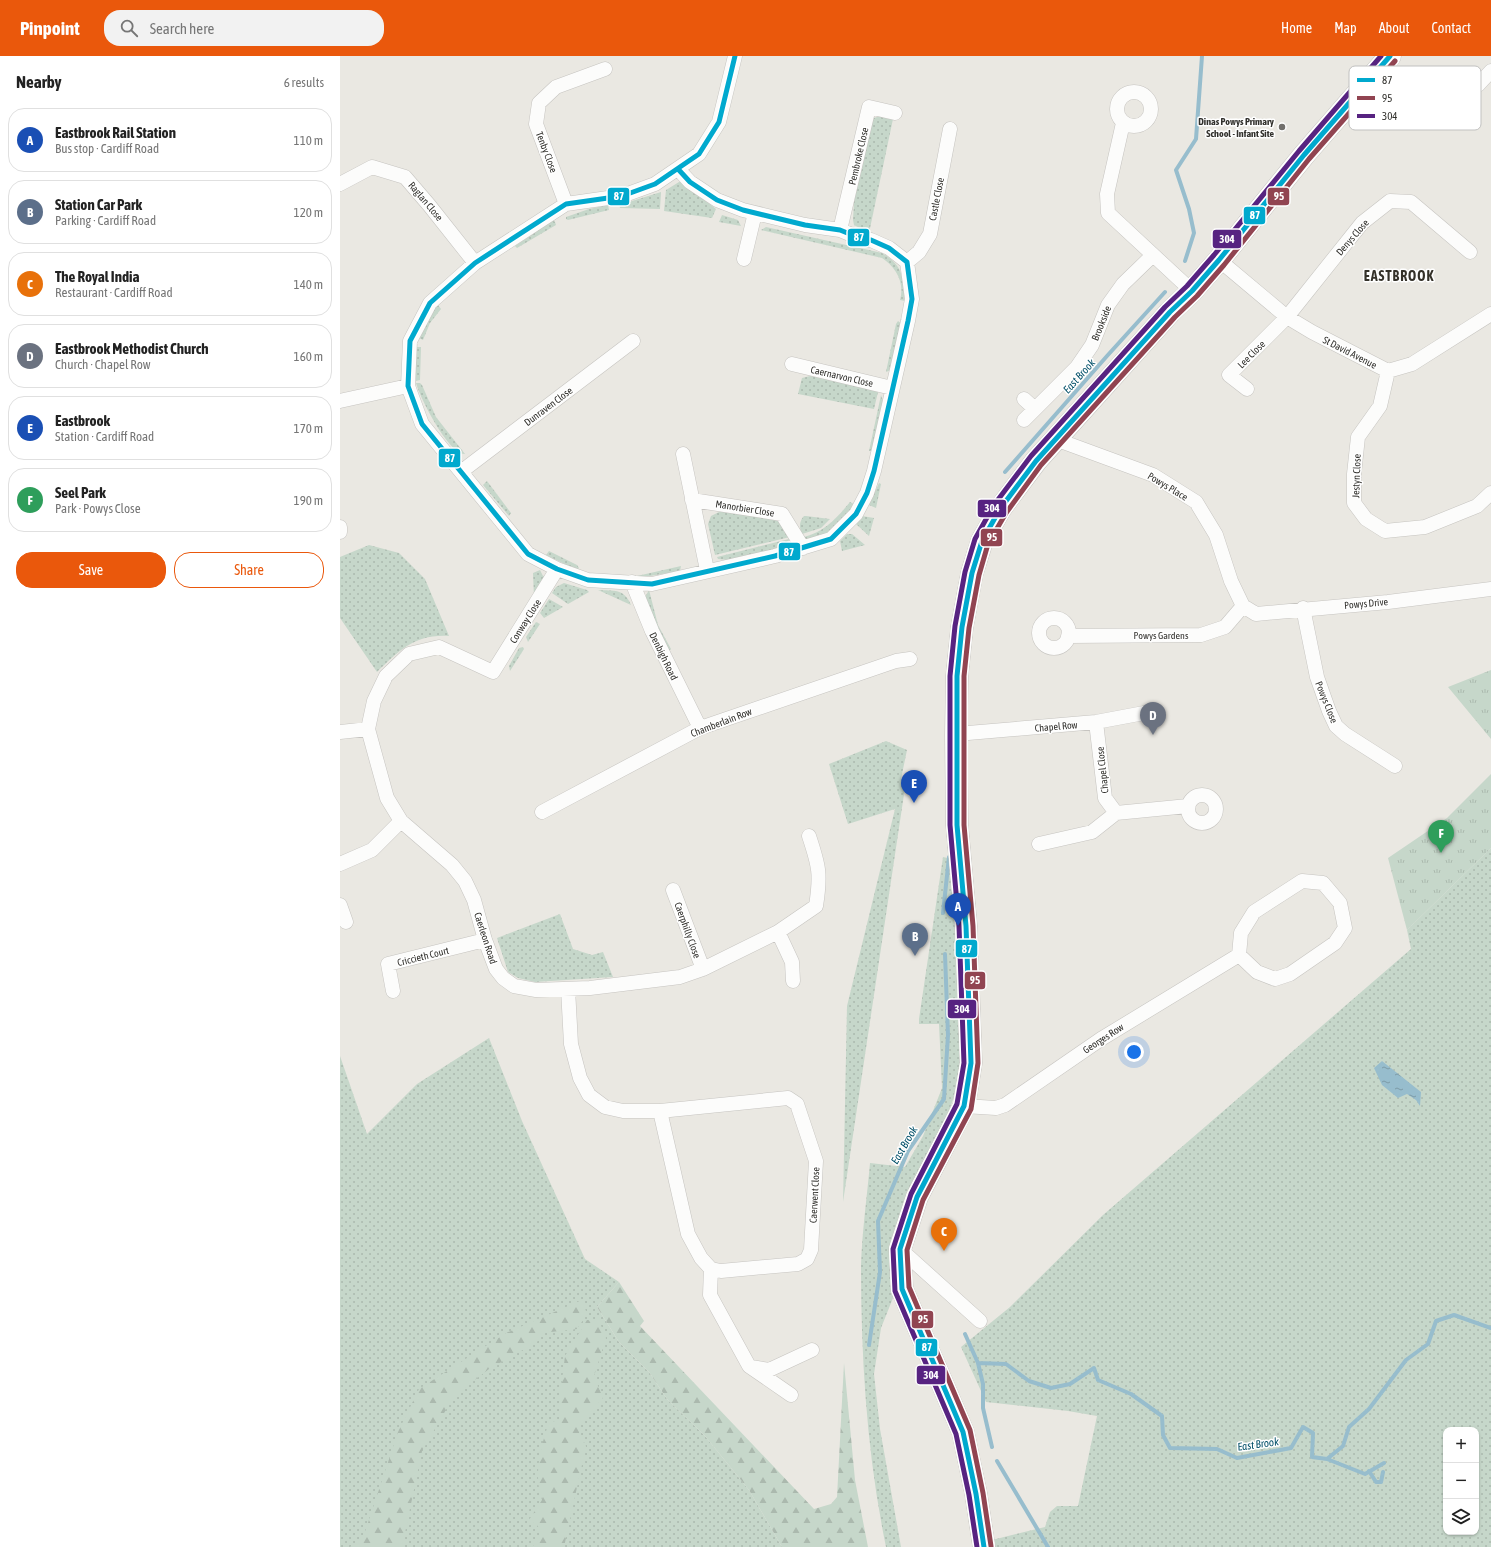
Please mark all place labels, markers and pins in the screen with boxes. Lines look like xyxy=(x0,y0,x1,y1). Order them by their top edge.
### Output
place label: Dinas Powys Primary School - Infant Site xyxy=(1198,116,1275,139)
marker: Dinas Powys Primary School - Infant Site xyxy=(1277,122,1287,132)
pin: D xyxy=(1140,702,1166,735)
pin: E xyxy=(901,770,927,803)
pin: F xyxy=(1428,820,1454,853)
pin: A xyxy=(945,893,971,926)
pin: B xyxy=(902,923,928,956)
pin: C xyxy=(931,1218,957,1251)

